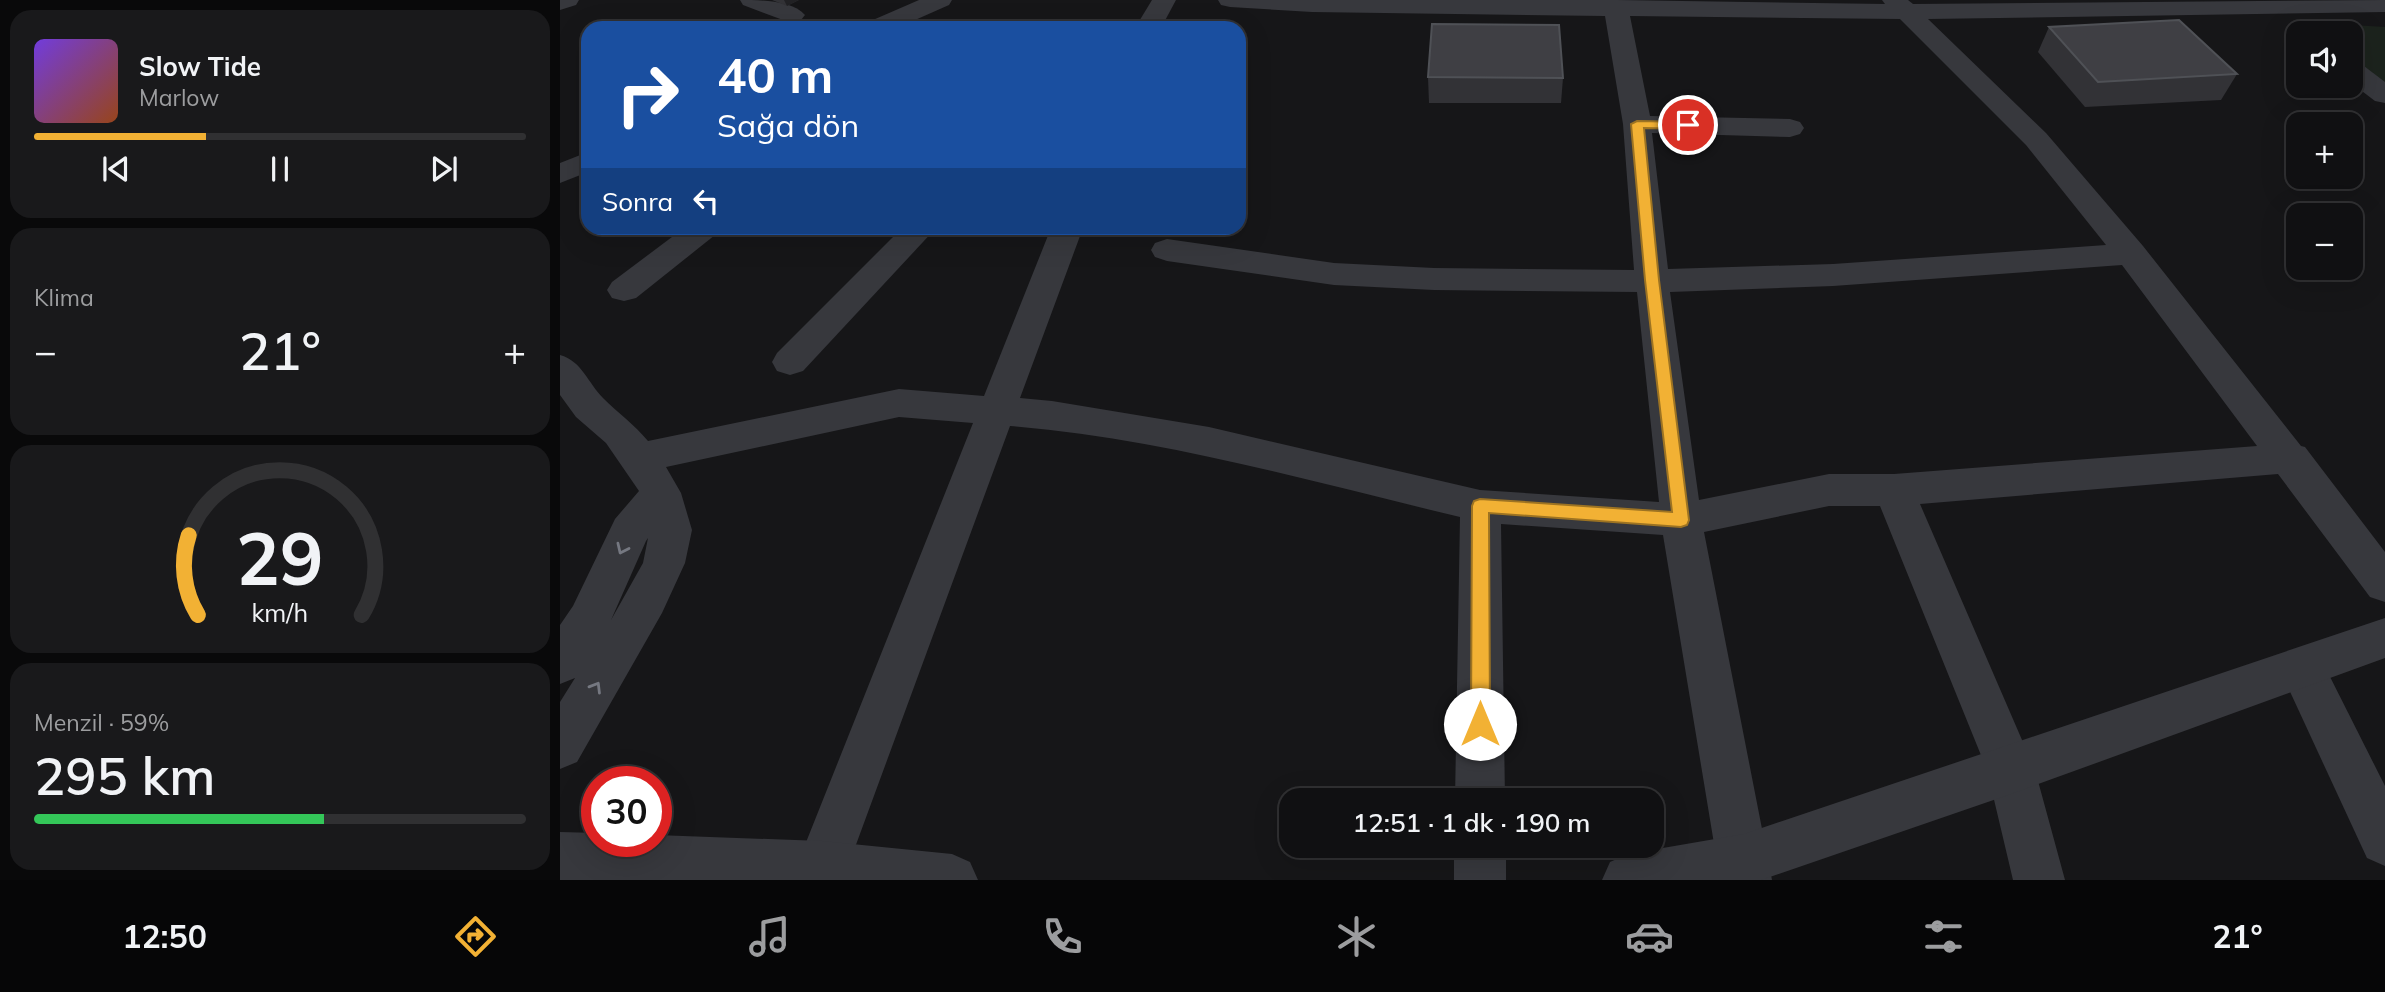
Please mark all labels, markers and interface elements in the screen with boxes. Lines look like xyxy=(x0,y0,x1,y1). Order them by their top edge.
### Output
map controls xyxy=(2286,21,2363,280)
button: sound xyxy=(2286,21,2363,98)
text: 40 m xyxy=(717,44,833,105)
icon: right xyxy=(602,49,693,140)
text: Slow Tide xyxy=(139,50,261,83)
text: Marlow xyxy=(139,83,219,112)
pin xyxy=(1658,95,1718,155)
text: Sağa dön xyxy=(717,105,859,145)
icon: arrive xyxy=(1669,106,1707,144)
button: + xyxy=(2286,112,2363,189)
icon: previous xyxy=(97,150,135,188)
icon: pause xyxy=(261,150,299,188)
icon: next xyxy=(425,150,463,188)
icon: left xyxy=(687,182,725,220)
text: Sonra xyxy=(602,185,673,218)
button: − xyxy=(2286,203,2363,280)
text: Klima xyxy=(34,283,94,312)
text: 21° xyxy=(239,318,321,383)
text: − xyxy=(34,327,57,375)
text: + xyxy=(503,327,526,375)
text: 29 xyxy=(236,512,324,603)
one-way arrow xyxy=(616,541,630,554)
text: km/h xyxy=(252,597,308,628)
one-way arrow xyxy=(587,682,600,695)
position arrow xyxy=(1443,687,1517,761)
text: Menzil · 59% xyxy=(34,708,169,737)
text: 295 km xyxy=(34,743,215,808)
speed limit sign: 30 xyxy=(581,766,672,857)
text: 12:51 · 1 dk · 190 m xyxy=(1353,806,1590,839)
icon: directions xyxy=(451,912,500,961)
icon: music xyxy=(745,912,794,961)
icon: phone xyxy=(1038,912,1087,961)
icon: climate xyxy=(1332,912,1381,961)
icon: car xyxy=(1625,912,1674,961)
icon: filters xyxy=(1919,912,1968,961)
text: 12:50 xyxy=(122,916,207,956)
text: 21° xyxy=(2212,916,2263,956)

